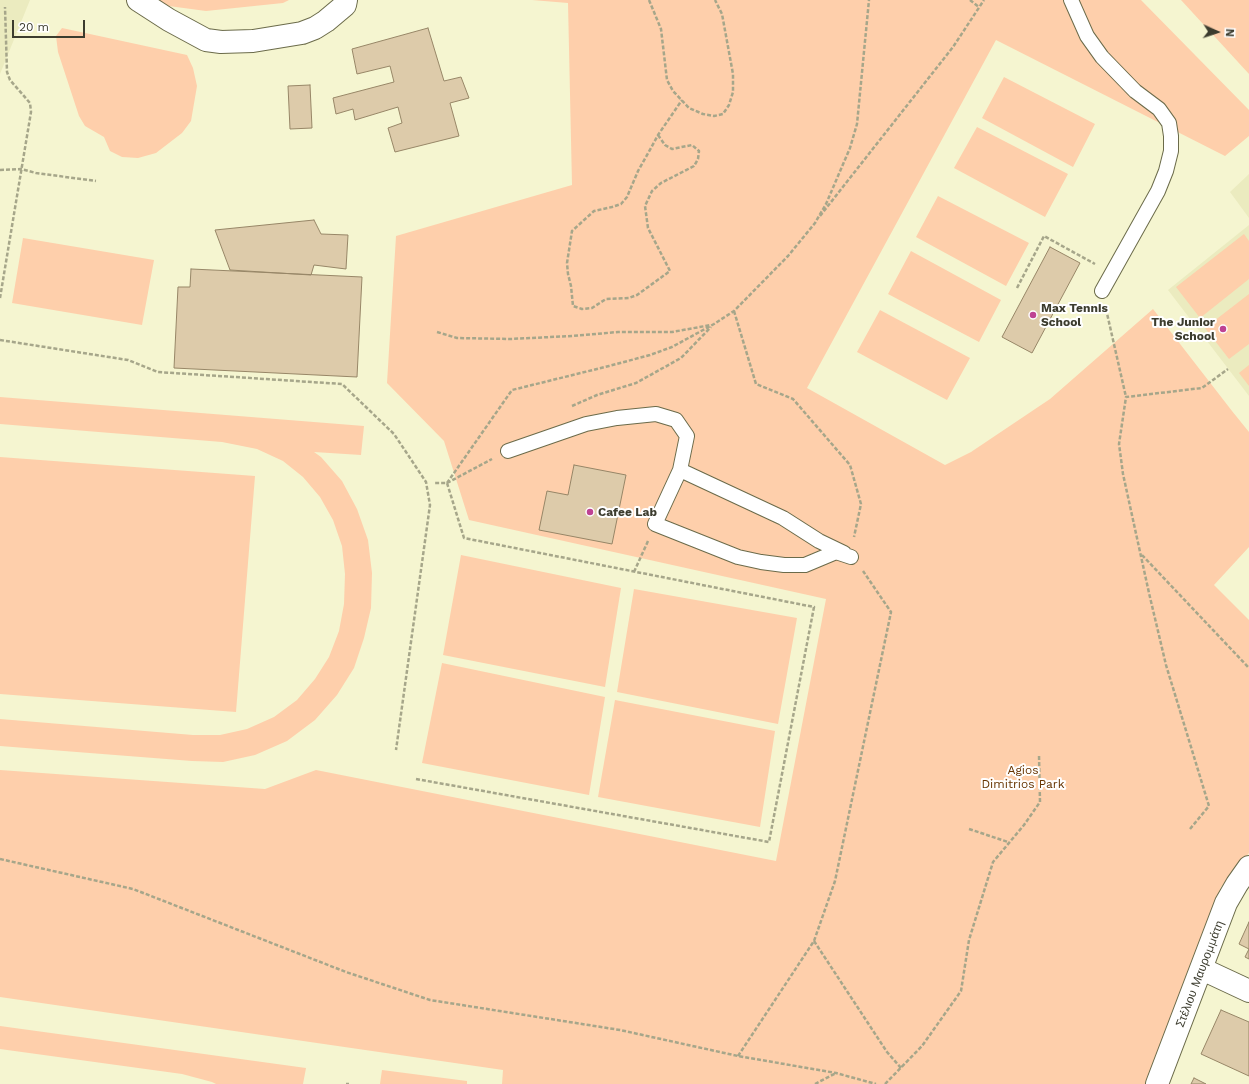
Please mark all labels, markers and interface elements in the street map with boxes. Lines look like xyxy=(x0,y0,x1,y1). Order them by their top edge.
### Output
scale bar xyxy=(14,12,87,38)
north arrow xyxy=(1197,12,1237,52)
text: 20 m xyxy=(19,20,49,34)
text: N xyxy=(1223,28,1236,37)
place label: Max Tennis School xyxy=(1041,301,1108,329)
marker: Max Tennis School xyxy=(1028,310,1038,320)
place label: The Junior School xyxy=(1151,315,1215,343)
marker: The Junior School xyxy=(1218,324,1228,334)
place label: Cafee Lab xyxy=(598,505,657,519)
marker: Cafee Lab xyxy=(585,507,595,517)
park label: Agios Dimitrios Park xyxy=(982,763,1064,791)
street label: Στέλιου Μαυρομμάτη xyxy=(1173,919,1227,1029)

